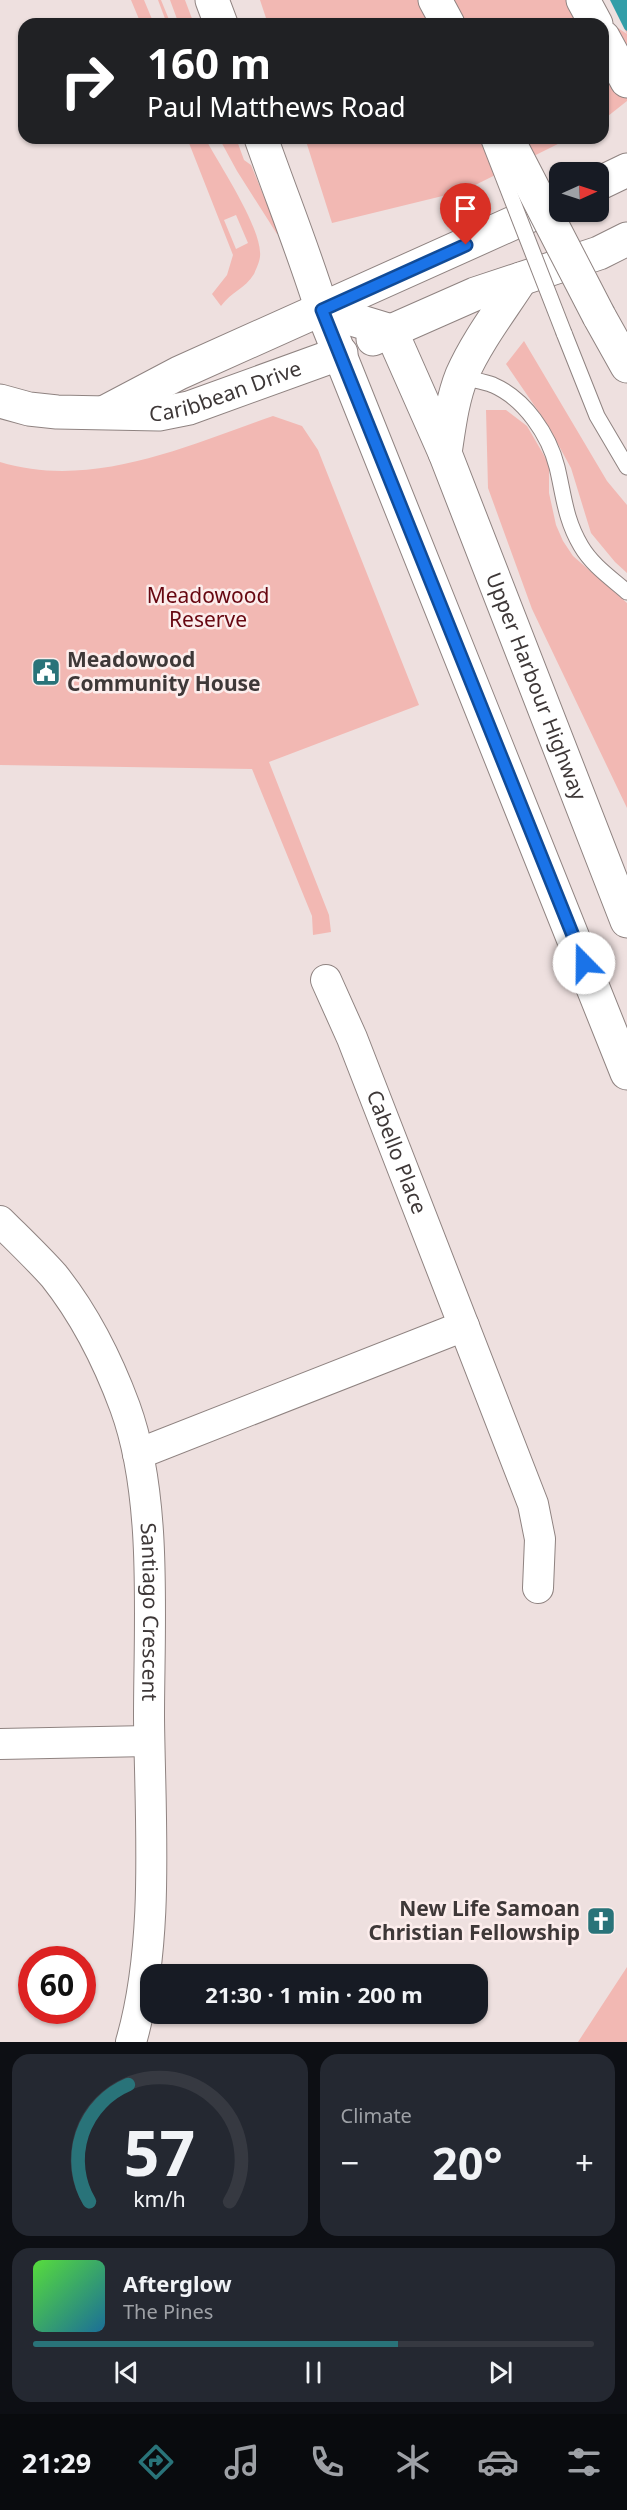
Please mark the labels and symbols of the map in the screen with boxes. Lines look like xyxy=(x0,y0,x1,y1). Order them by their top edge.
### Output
north arrow xyxy=(549,162,609,222)
pin xyxy=(440,183,491,245)
street label: Caribbean Drive xyxy=(149,354,305,427)
street label: Upper Harbour Highway xyxy=(480,568,594,804)
park label: Meadowood Reserve xyxy=(147,581,269,633)
place label: Meadowood Community House xyxy=(67,645,261,697)
public building icon: Meadowood Community House xyxy=(30,656,62,688)
position arrow xyxy=(552,931,616,995)
street label: Cabello Place xyxy=(361,1086,434,1218)
street label: Santiago Crescent xyxy=(134,1522,165,1702)
place label: New Life Samoan Christian Fellowship xyxy=(369,1894,580,1946)
church icon: New Life Samoan Christian Fellowship xyxy=(585,1905,617,1937)
speed limit sign: 60 xyxy=(18,1946,96,2024)

